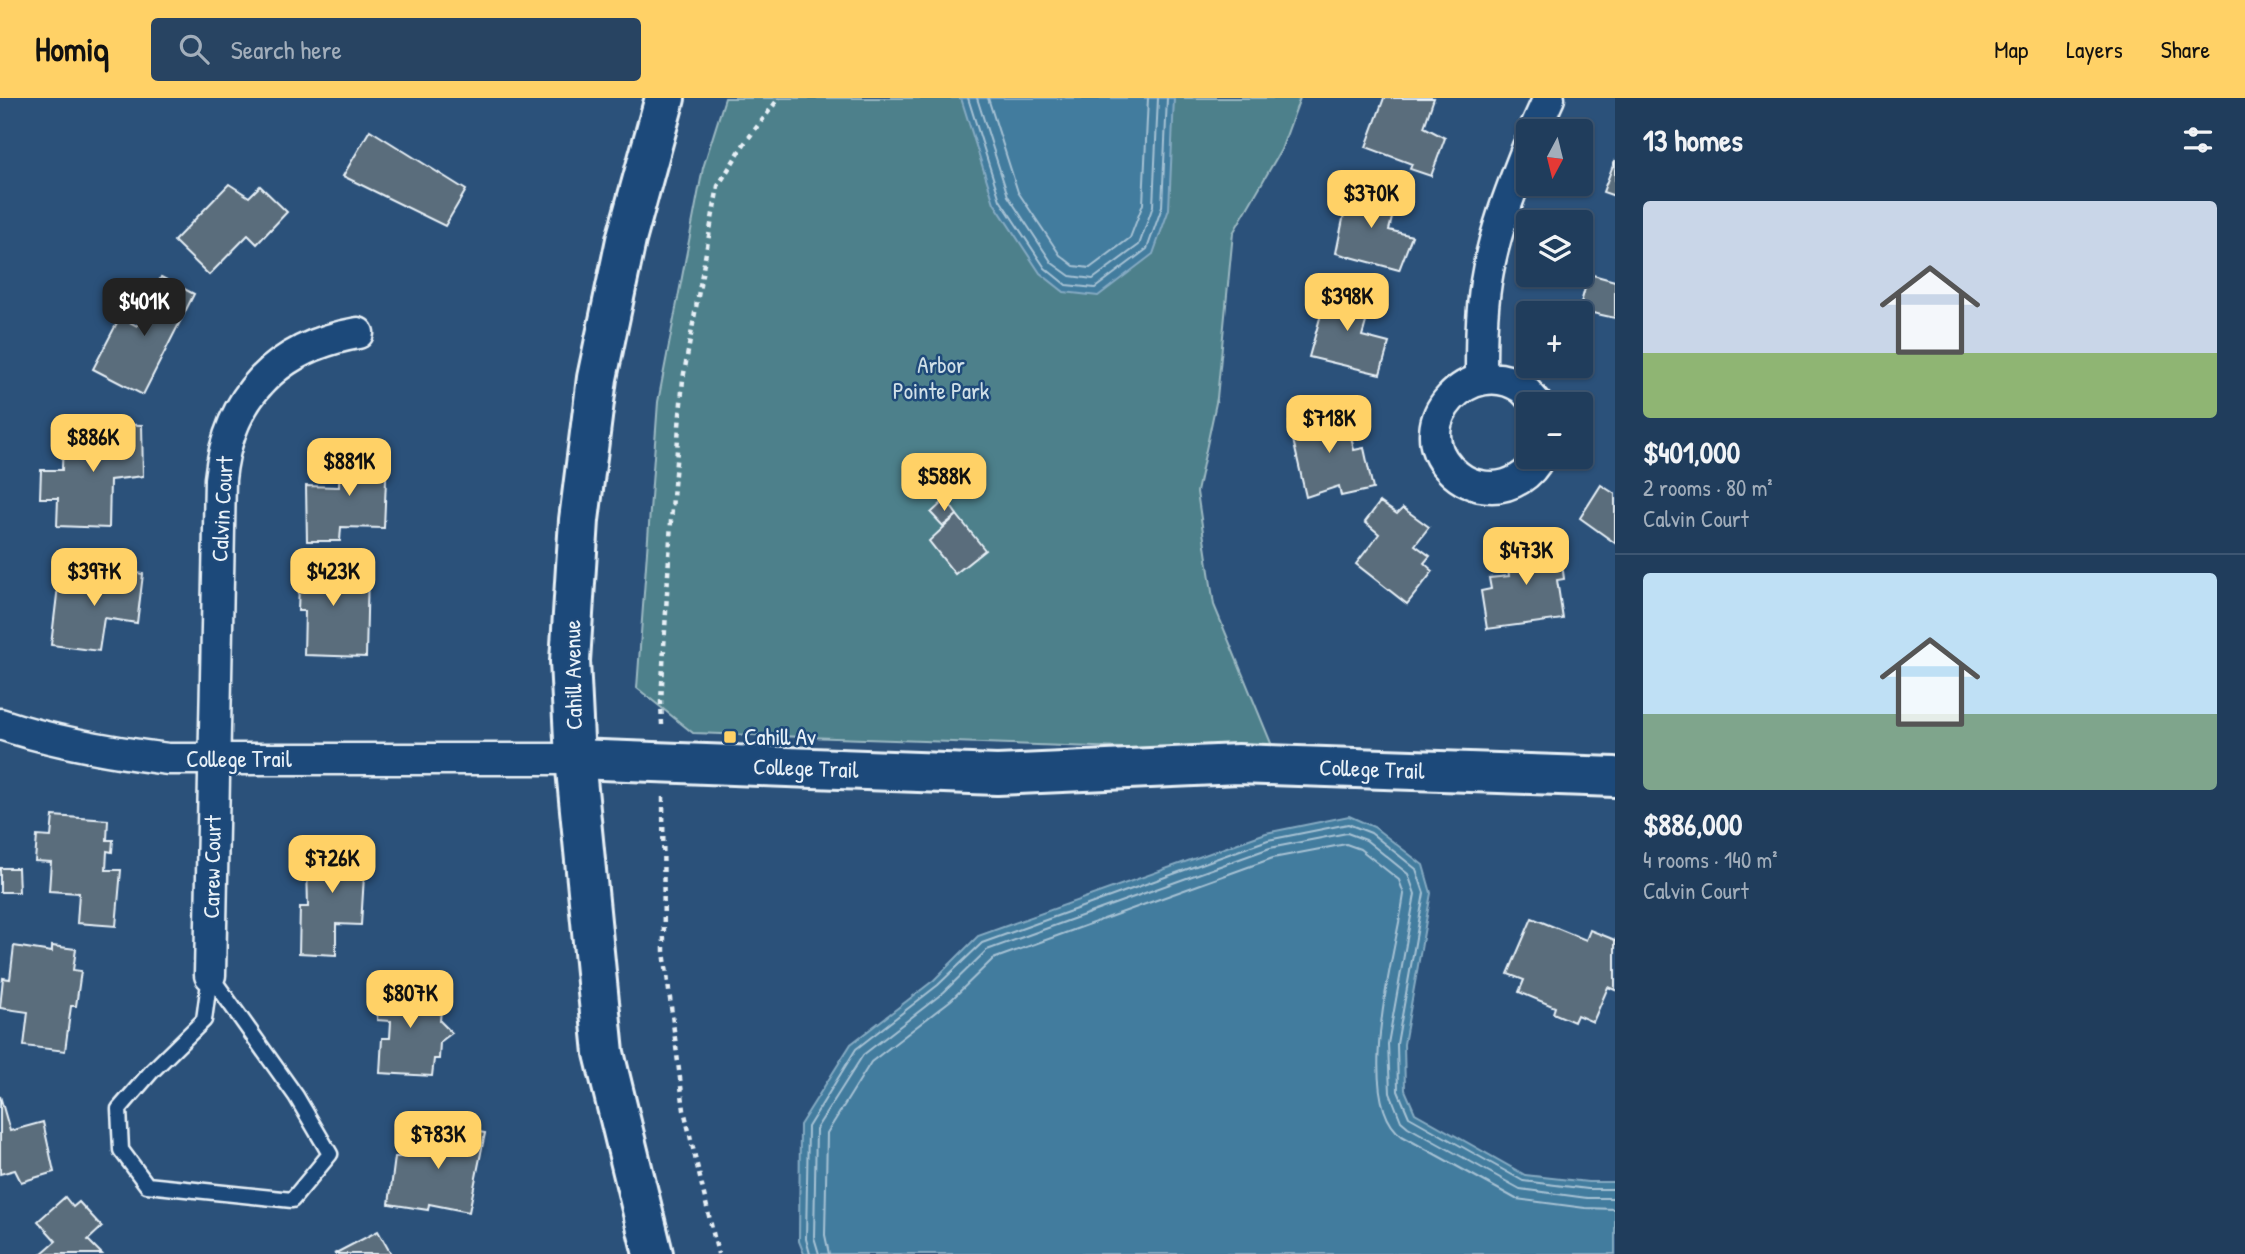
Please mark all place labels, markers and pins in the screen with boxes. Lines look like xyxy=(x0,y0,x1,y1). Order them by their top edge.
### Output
pin: $370K xyxy=(1322,170,1420,230)
pin: $398K xyxy=(1298,274,1396,333)
pin: $401K xyxy=(95,278,193,338)
pin: $718K xyxy=(1280,396,1378,455)
pin: $886K xyxy=(44,414,142,474)
pin: $881K xyxy=(300,438,398,498)
pin: $588K xyxy=(895,454,993,513)
pin: $473K xyxy=(1477,528,1575,587)
pin: $397K xyxy=(45,548,143,608)
pin: $423K xyxy=(284,548,382,608)
place label: Cahill Av xyxy=(744,721,816,752)
marker: Cahill Av xyxy=(722,729,738,745)
pin: $726K xyxy=(283,836,381,895)
pin: $807K xyxy=(361,970,459,1030)
pin: $783K xyxy=(389,1112,487,1171)

